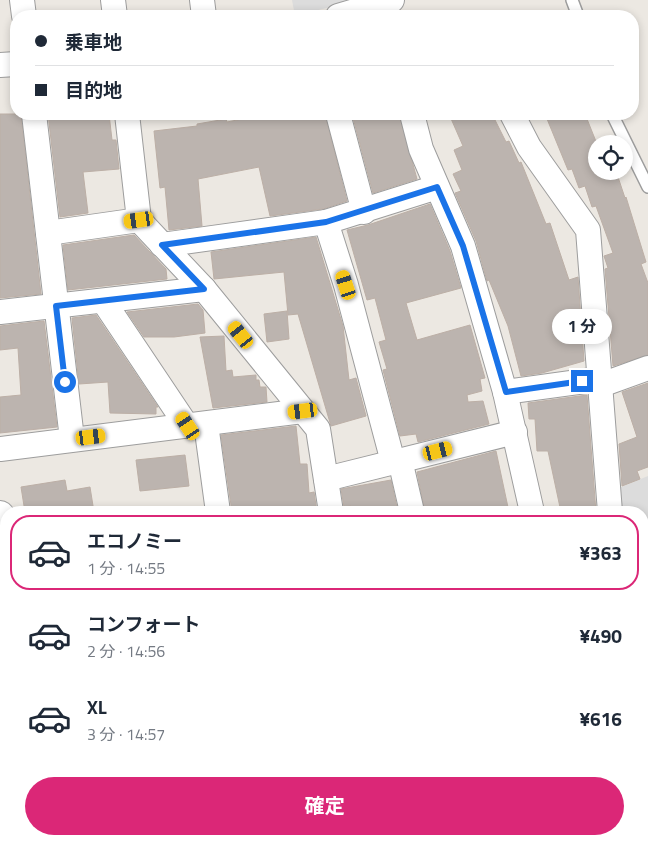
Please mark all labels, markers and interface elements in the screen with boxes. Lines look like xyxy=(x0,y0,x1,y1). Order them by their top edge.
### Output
text: 乗車地 xyxy=(65,27,122,56)
text: 目的地 xyxy=(65,75,122,104)
map controls xyxy=(588,135,633,180)
button: locate xyxy=(588,135,633,180)
car xyxy=(123,210,154,230)
car xyxy=(334,268,357,302)
callout: 1 分 xyxy=(552,308,612,344)
text: 1 分 xyxy=(568,314,596,338)
car xyxy=(225,319,256,351)
route end xyxy=(571,370,593,392)
route start xyxy=(54,371,76,393)
car xyxy=(287,402,318,420)
car xyxy=(173,409,202,443)
car xyxy=(75,428,106,446)
car xyxy=(421,440,454,462)
text: エコノミー xyxy=(87,526,182,555)
icon: car xyxy=(27,530,72,575)
text: ¥363 xyxy=(579,538,622,567)
text: 1 分 · 14:55 xyxy=(87,556,165,580)
text: コンフォート xyxy=(87,609,200,638)
icon: car xyxy=(27,613,72,658)
text: ¥490 xyxy=(579,621,622,650)
text: 2 分 · 14:56 xyxy=(87,639,165,663)
text: XL xyxy=(87,692,107,721)
icon: car xyxy=(27,696,72,741)
text: ¥616 xyxy=(579,704,622,733)
text: 3 分 · 14:57 xyxy=(87,722,165,746)
button: 確定 xyxy=(25,777,624,835)

